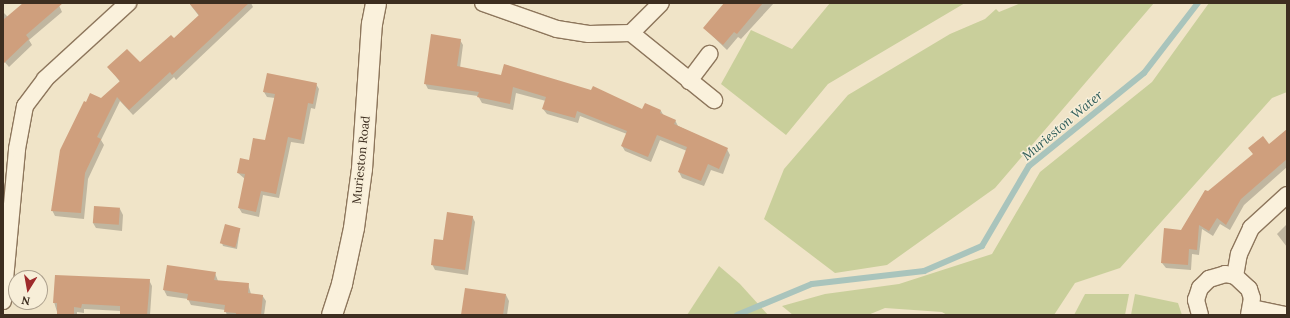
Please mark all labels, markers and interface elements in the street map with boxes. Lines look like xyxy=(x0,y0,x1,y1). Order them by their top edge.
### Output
water label: Murieston Water xyxy=(1020,88,1106,164)
street label: Murieston Road xyxy=(349,115,373,205)
north arrow xyxy=(8,270,48,310)
text: N xyxy=(20,293,31,308)

